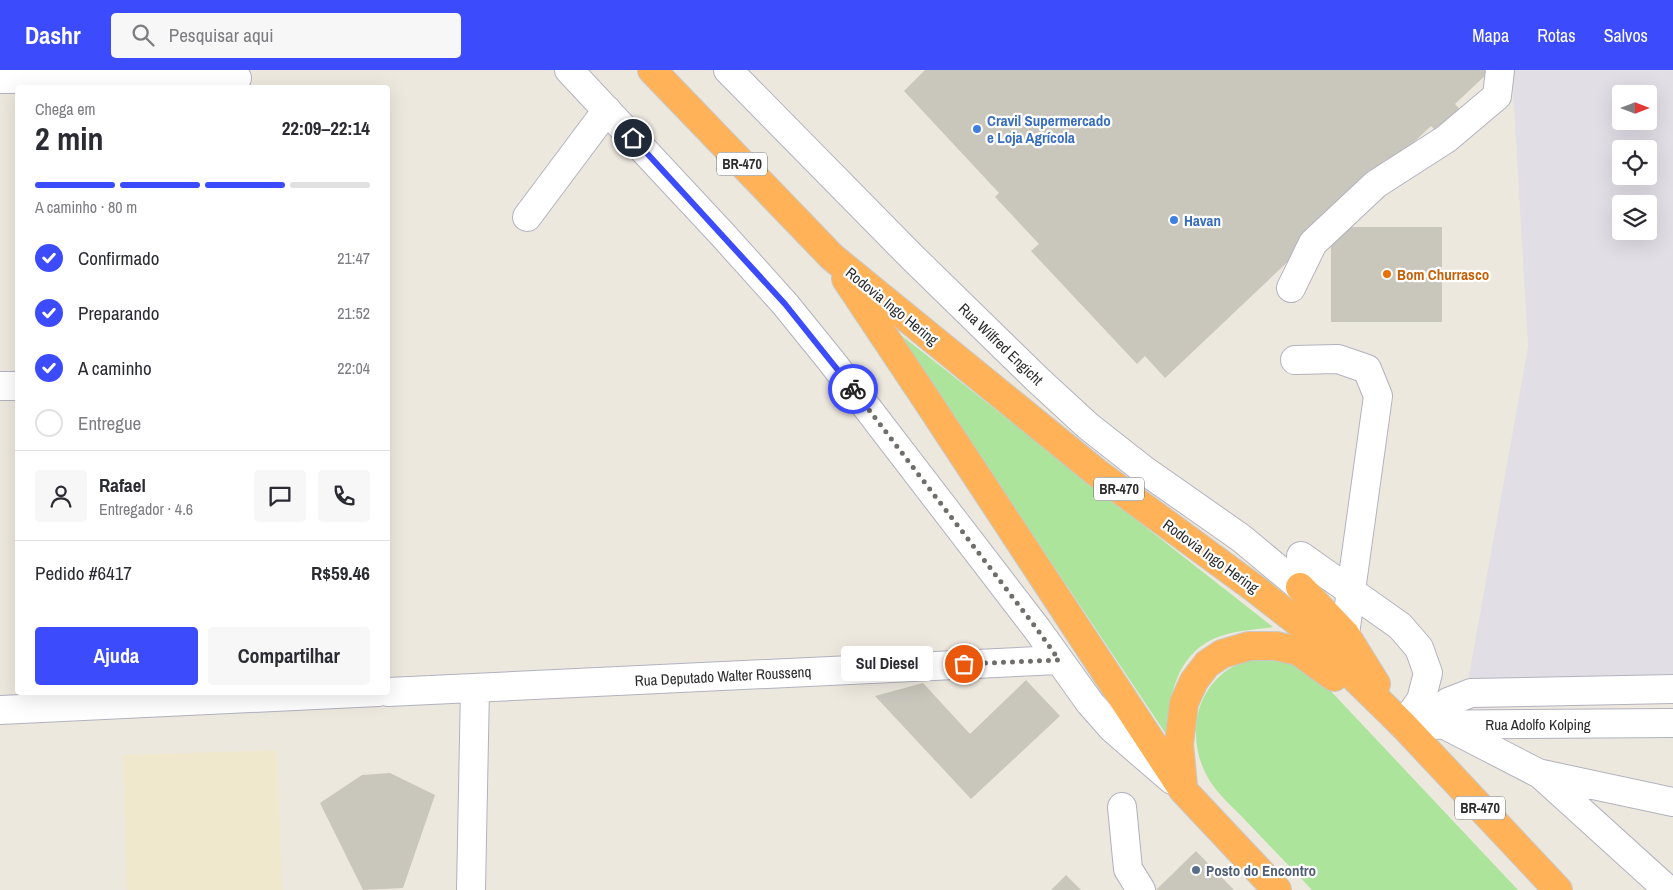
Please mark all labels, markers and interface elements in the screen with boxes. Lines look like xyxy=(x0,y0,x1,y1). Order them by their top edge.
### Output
search box xyxy=(111,13,461,58)
text: Dashr xyxy=(25,19,81,51)
icon: search xyxy=(129,21,157,49)
text: Pesquisar aqui xyxy=(169,22,274,48)
text: Mapa xyxy=(1472,23,1509,48)
text: Rotas xyxy=(1537,23,1576,48)
text: Salvos xyxy=(1604,23,1648,48)
north arrow xyxy=(1612,85,1658,130)
map controls xyxy=(1612,85,1657,240)
text: Chega em xyxy=(35,98,96,120)
place label: Cravil Supermercado e Loja Agrícola xyxy=(987,110,1111,148)
text: 22:09–22:14 xyxy=(282,115,370,141)
text: 2 min xyxy=(35,117,104,160)
pin xyxy=(612,117,654,159)
marker: Cravil Supermercado e Loja Agrícola xyxy=(971,123,983,135)
icon: home xyxy=(619,124,647,152)
button: locate xyxy=(1612,140,1657,185)
road number: BR-470 xyxy=(717,152,767,176)
button: layers xyxy=(1612,195,1657,240)
text: A caminho · 80 m xyxy=(35,196,137,218)
place label: Havan xyxy=(1184,210,1221,231)
marker: Havan xyxy=(1168,214,1180,226)
icon: check xyxy=(35,244,63,272)
text: Confirmado xyxy=(78,245,159,271)
text: 21:47 xyxy=(337,247,370,269)
street label: Rodovia Ingo Hering xyxy=(841,262,943,350)
place label: Bom Churrasco xyxy=(1397,264,1489,285)
marker: Bom Churrasco xyxy=(1381,268,1393,280)
street label: Rua Wilfred Engicht xyxy=(954,298,1048,390)
icon: check xyxy=(35,299,63,327)
text: Preparando xyxy=(78,300,159,326)
text: 21:52 xyxy=(337,302,370,324)
icon: check xyxy=(35,354,63,382)
text: A caminho xyxy=(78,355,152,381)
text: 22:04 xyxy=(337,357,370,379)
courier xyxy=(828,364,878,414)
icon: bike xyxy=(839,375,867,403)
text: Entregue xyxy=(78,410,141,436)
button: person xyxy=(35,470,87,522)
button: chat xyxy=(254,470,306,522)
button: phone xyxy=(318,470,370,522)
text: Rafael xyxy=(99,472,146,498)
road number: BR-470 xyxy=(1094,478,1144,500)
text: Entregador · 4.6 xyxy=(99,498,193,520)
street label: Rodovia Ingo Hering xyxy=(1159,514,1263,598)
text: Pedido #6417 xyxy=(35,560,132,586)
text: R$59.46 xyxy=(311,560,370,586)
button: Ajuda xyxy=(35,627,198,685)
button: Compartilhar xyxy=(208,627,370,685)
pin xyxy=(943,643,985,685)
callout: Sul Diesel xyxy=(842,646,934,682)
icon: bag xyxy=(950,650,978,678)
text: Sul Diesel xyxy=(856,652,918,674)
street label: Rua Deputado Walter Roussenq xyxy=(634,661,812,691)
street label: Rua Adolfo Kolping xyxy=(1485,714,1591,735)
road number: BR-470 xyxy=(1455,796,1505,820)
place label: Posto do Encontro xyxy=(1206,860,1316,881)
marker: Posto do Encontro xyxy=(1190,864,1202,876)

